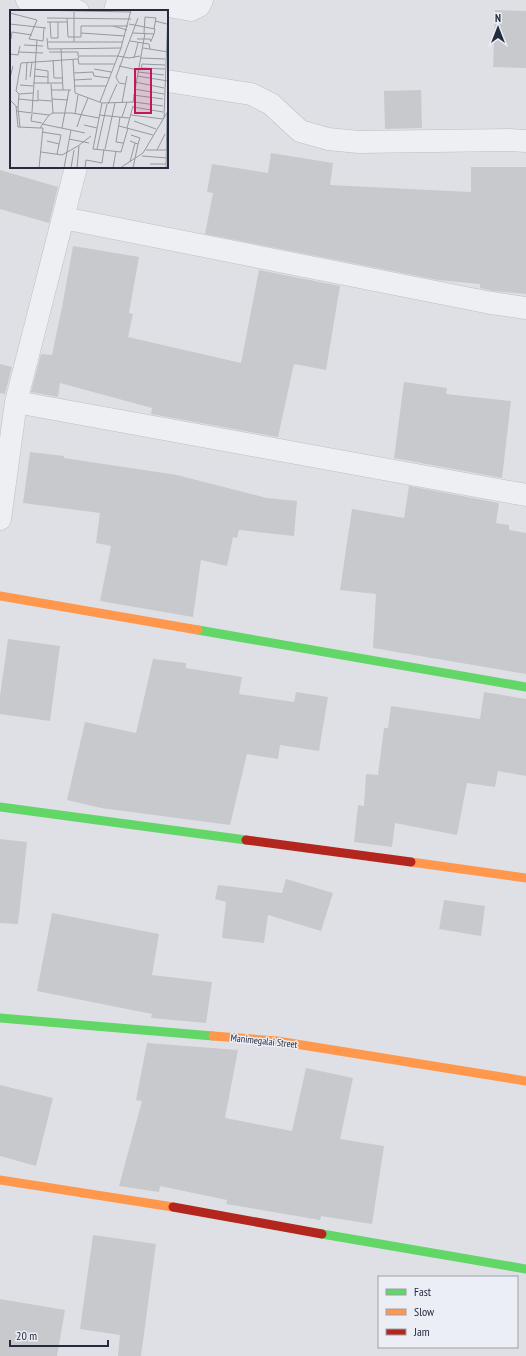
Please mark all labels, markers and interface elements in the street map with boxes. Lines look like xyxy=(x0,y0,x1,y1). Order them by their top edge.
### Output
north arrow xyxy=(478,8,518,48)
inset map xyxy=(10,10,168,168)
text: N xyxy=(495,11,501,25)
street label: Manimegalai Street xyxy=(230,1031,298,1051)
legend xyxy=(378,1276,518,1348)
text: Fast xyxy=(414,1284,432,1299)
text: Slow xyxy=(414,1304,435,1319)
scale bar xyxy=(10,1322,108,1348)
text: Jam xyxy=(413,1324,430,1339)
text: 20 m xyxy=(16,1328,37,1343)

